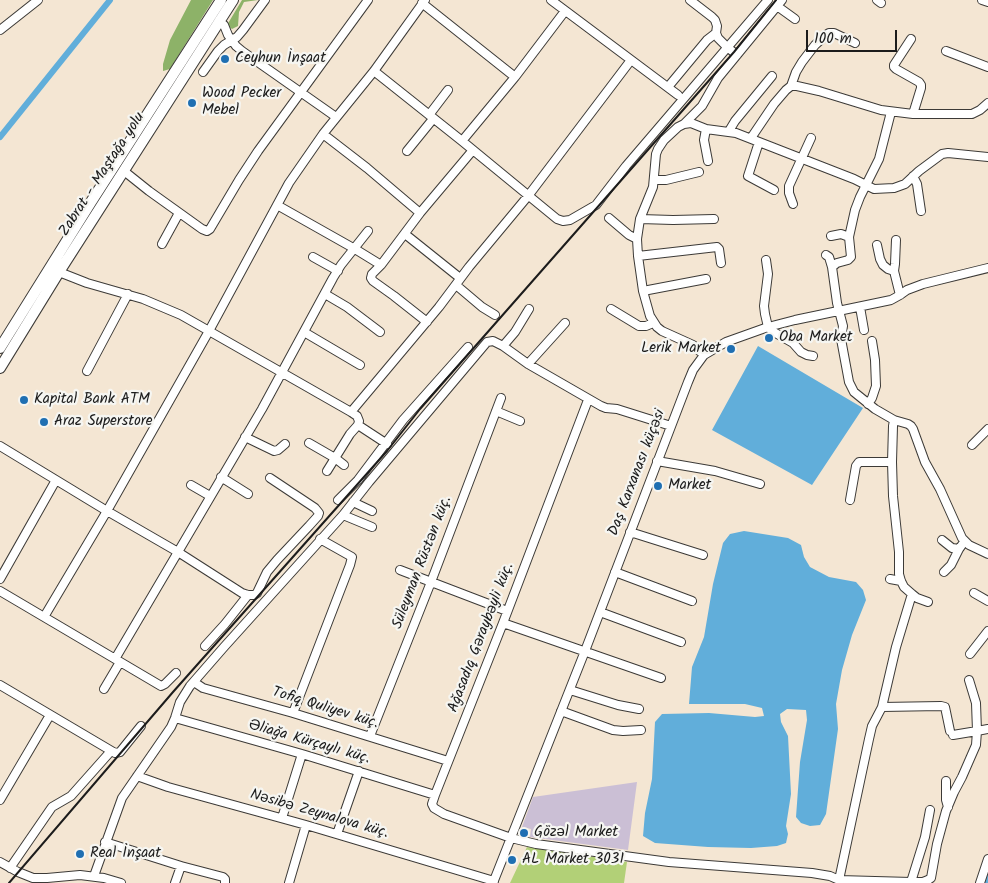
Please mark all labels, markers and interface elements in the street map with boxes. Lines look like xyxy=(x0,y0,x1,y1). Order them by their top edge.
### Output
scale bar xyxy=(808,20,899,52)
text: 100 m xyxy=(814,27,852,51)
place label: Ceyhun İnşaat xyxy=(235,50,326,68)
marker: Ceyhun İnşaat xyxy=(219,53,231,65)
place label: Wood Pecker Mebel xyxy=(202,85,281,120)
marker: Wood Pecker Mebel xyxy=(186,97,198,109)
street label: Zabrat - Maştağa yolu xyxy=(56,110,150,240)
place label: Oba Market xyxy=(779,329,853,347)
marker: Oba Market xyxy=(763,332,775,344)
place label: Lerik Market xyxy=(641,340,721,358)
marker: Lerik Market xyxy=(725,343,737,355)
place label: Kapital Bank ATM xyxy=(34,391,150,409)
marker: Kapital Bank ATM xyxy=(18,394,30,406)
street label: Daş Karxanası küçəsi xyxy=(606,407,670,539)
place label: Araz Superstore xyxy=(54,413,153,431)
marker: Araz Superstore xyxy=(38,416,50,428)
place label: Market xyxy=(668,477,711,495)
marker: Market xyxy=(652,480,664,492)
street label: Süleyman Rüstən küç. xyxy=(389,494,457,632)
street label: Ağasadıq Gəraybəyli küç. xyxy=(445,561,519,715)
street label: Tofiq Quliyev küç. xyxy=(270,684,380,734)
street label: Əliağa Kürçaylı küç. xyxy=(246,717,372,769)
street label: Nəsibə Zeynalova küç. xyxy=(248,787,390,843)
place label: Gözəl Market xyxy=(534,824,618,842)
marker: Gözəl Market xyxy=(518,827,530,839)
place label: Real İnşaat xyxy=(90,845,161,863)
marker: Real İnşaat xyxy=(74,848,86,860)
place label: AL Market 3031 xyxy=(522,851,624,869)
marker: AL Market 3031 xyxy=(506,854,518,866)

